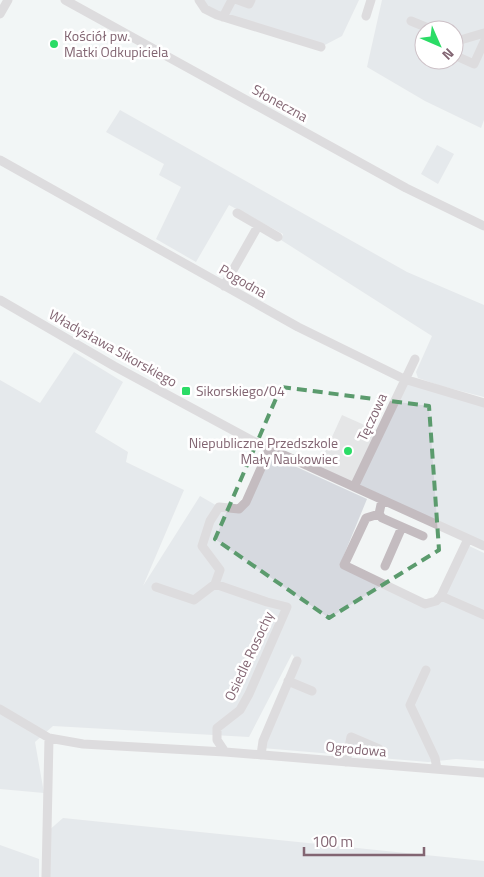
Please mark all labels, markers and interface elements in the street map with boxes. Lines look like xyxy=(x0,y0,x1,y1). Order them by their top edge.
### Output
north arrow xyxy=(414,20,464,70)
place label: Kościół pw. Matki Odkupiciela xyxy=(64,25,168,62)
marker: Kościół pw. Matki Odkupiciela xyxy=(48,38,60,50)
text: N xyxy=(438,44,459,65)
street label: Słoneczna xyxy=(249,79,312,127)
street label: Pogodna xyxy=(215,258,271,303)
street label: Władysława Sikorskiego xyxy=(45,304,181,392)
place label: Sikorskiego/04 xyxy=(196,380,285,401)
marker: Sikorskiego/04 xyxy=(180,385,192,397)
street label: Tęczowa xyxy=(351,389,392,444)
place label: Niepubliczne Przedszkole Mały Naukowiec xyxy=(189,432,338,469)
marker: Niepubliczne Przedszkole Mały Naukowiec xyxy=(342,445,354,457)
street label: Osiedle Rosochy xyxy=(219,607,279,704)
street label: Ogrodowa xyxy=(325,735,387,762)
scale bar xyxy=(304,824,424,856)
text: 100 m xyxy=(312,830,353,853)

